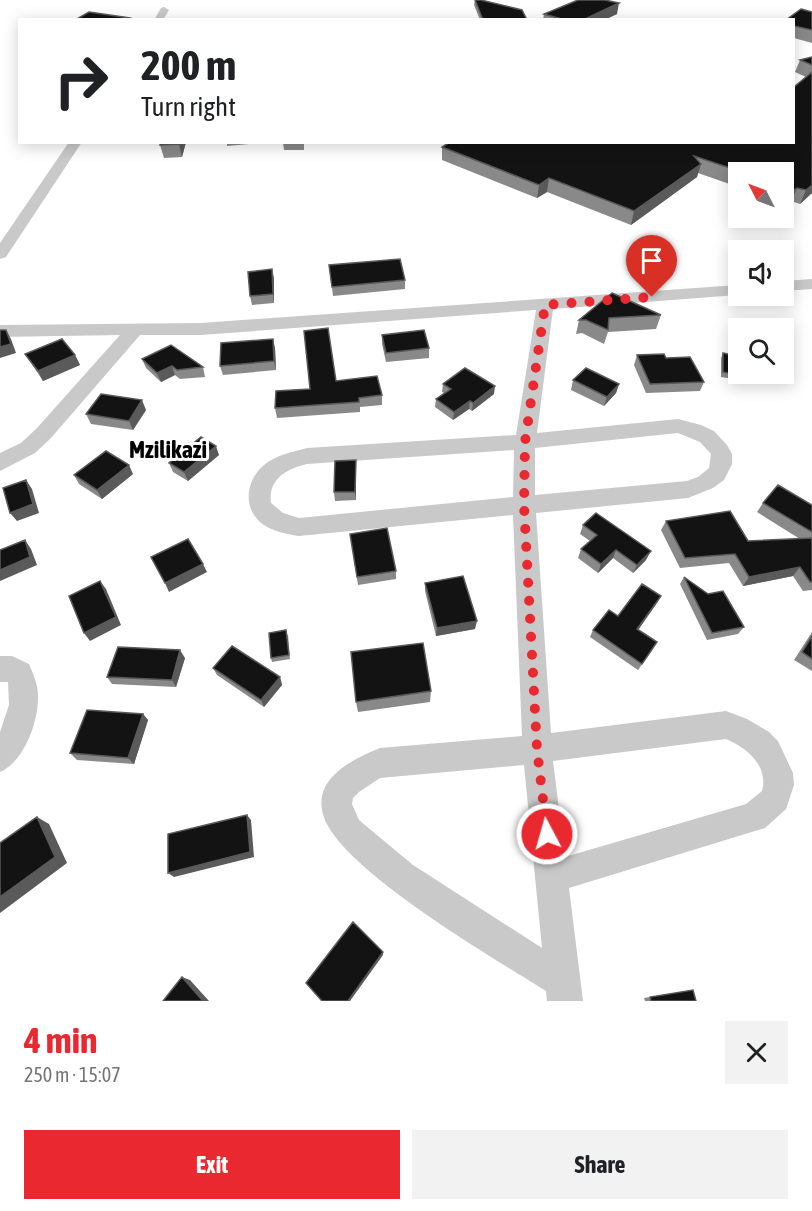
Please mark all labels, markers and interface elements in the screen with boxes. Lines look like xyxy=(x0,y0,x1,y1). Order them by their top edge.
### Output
text: 200 m xyxy=(141,41,236,89)
icon: right xyxy=(42,42,120,120)
text: Turn right xyxy=(141,91,236,122)
north arrow xyxy=(728,162,794,228)
map controls xyxy=(728,162,794,384)
pin xyxy=(626,235,677,297)
button: sound xyxy=(728,240,794,306)
icon: arrive xyxy=(635,244,668,277)
button: search xyxy=(728,318,794,384)
district label: Mzilikazi xyxy=(129,436,207,463)
position arrow xyxy=(515,802,579,866)
text: 4 min xyxy=(24,1019,98,1061)
button: close xyxy=(725,1021,788,1084)
text: 250 m · 15:07 xyxy=(24,1063,121,1086)
button: Exit xyxy=(24,1130,400,1199)
button: Share xyxy=(412,1130,788,1199)

